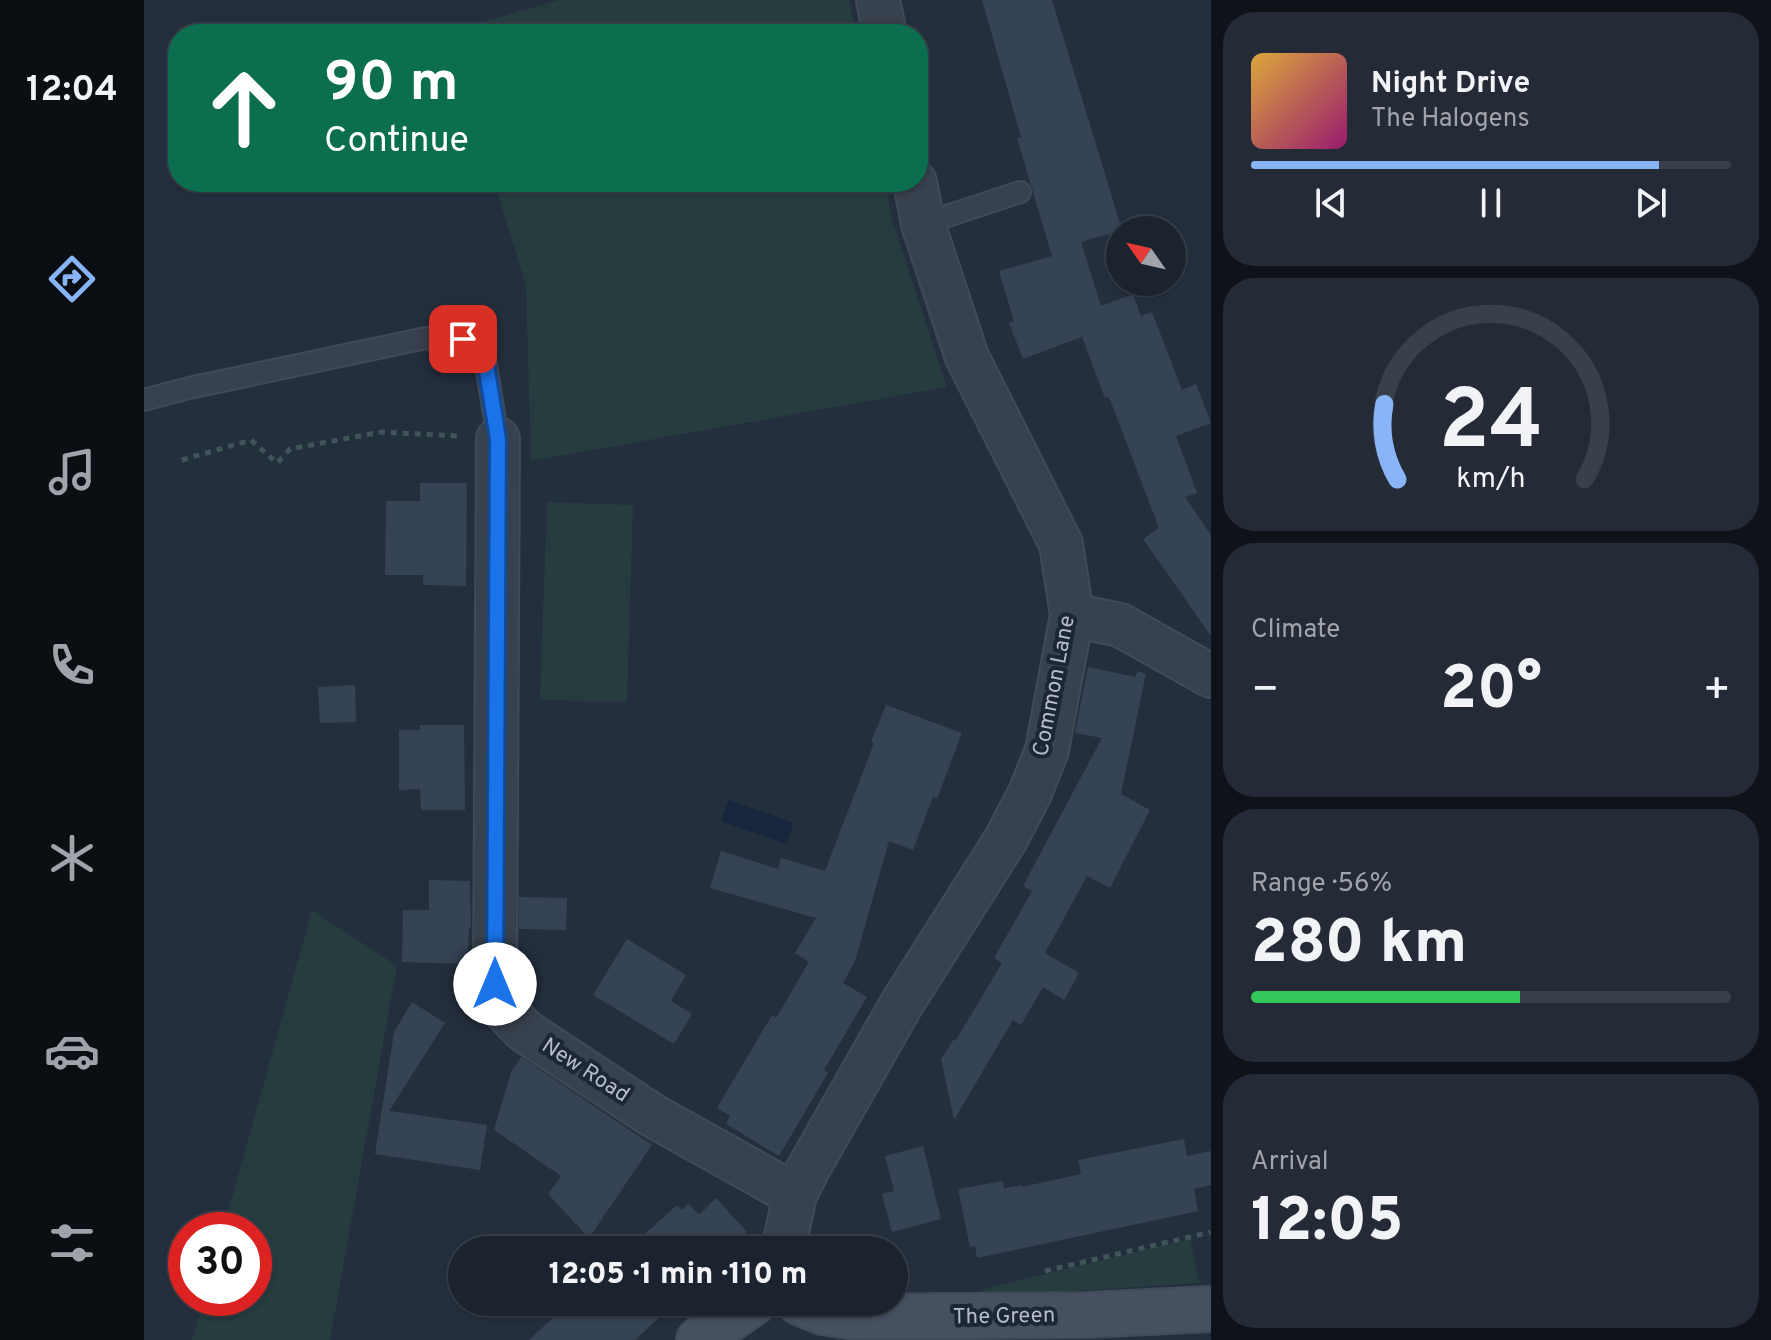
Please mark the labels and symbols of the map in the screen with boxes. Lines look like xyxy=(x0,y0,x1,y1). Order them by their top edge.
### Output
north arrow xyxy=(1106,216,1186,296)
pin xyxy=(429,305,497,373)
street label: Common Lane xyxy=(1028,613,1082,759)
position arrow xyxy=(453,942,537,1026)
street label: New Road xyxy=(536,1033,634,1109)
speed limit sign: 30 xyxy=(168,1212,272,1316)
street label: The Green xyxy=(953,1303,1055,1331)

